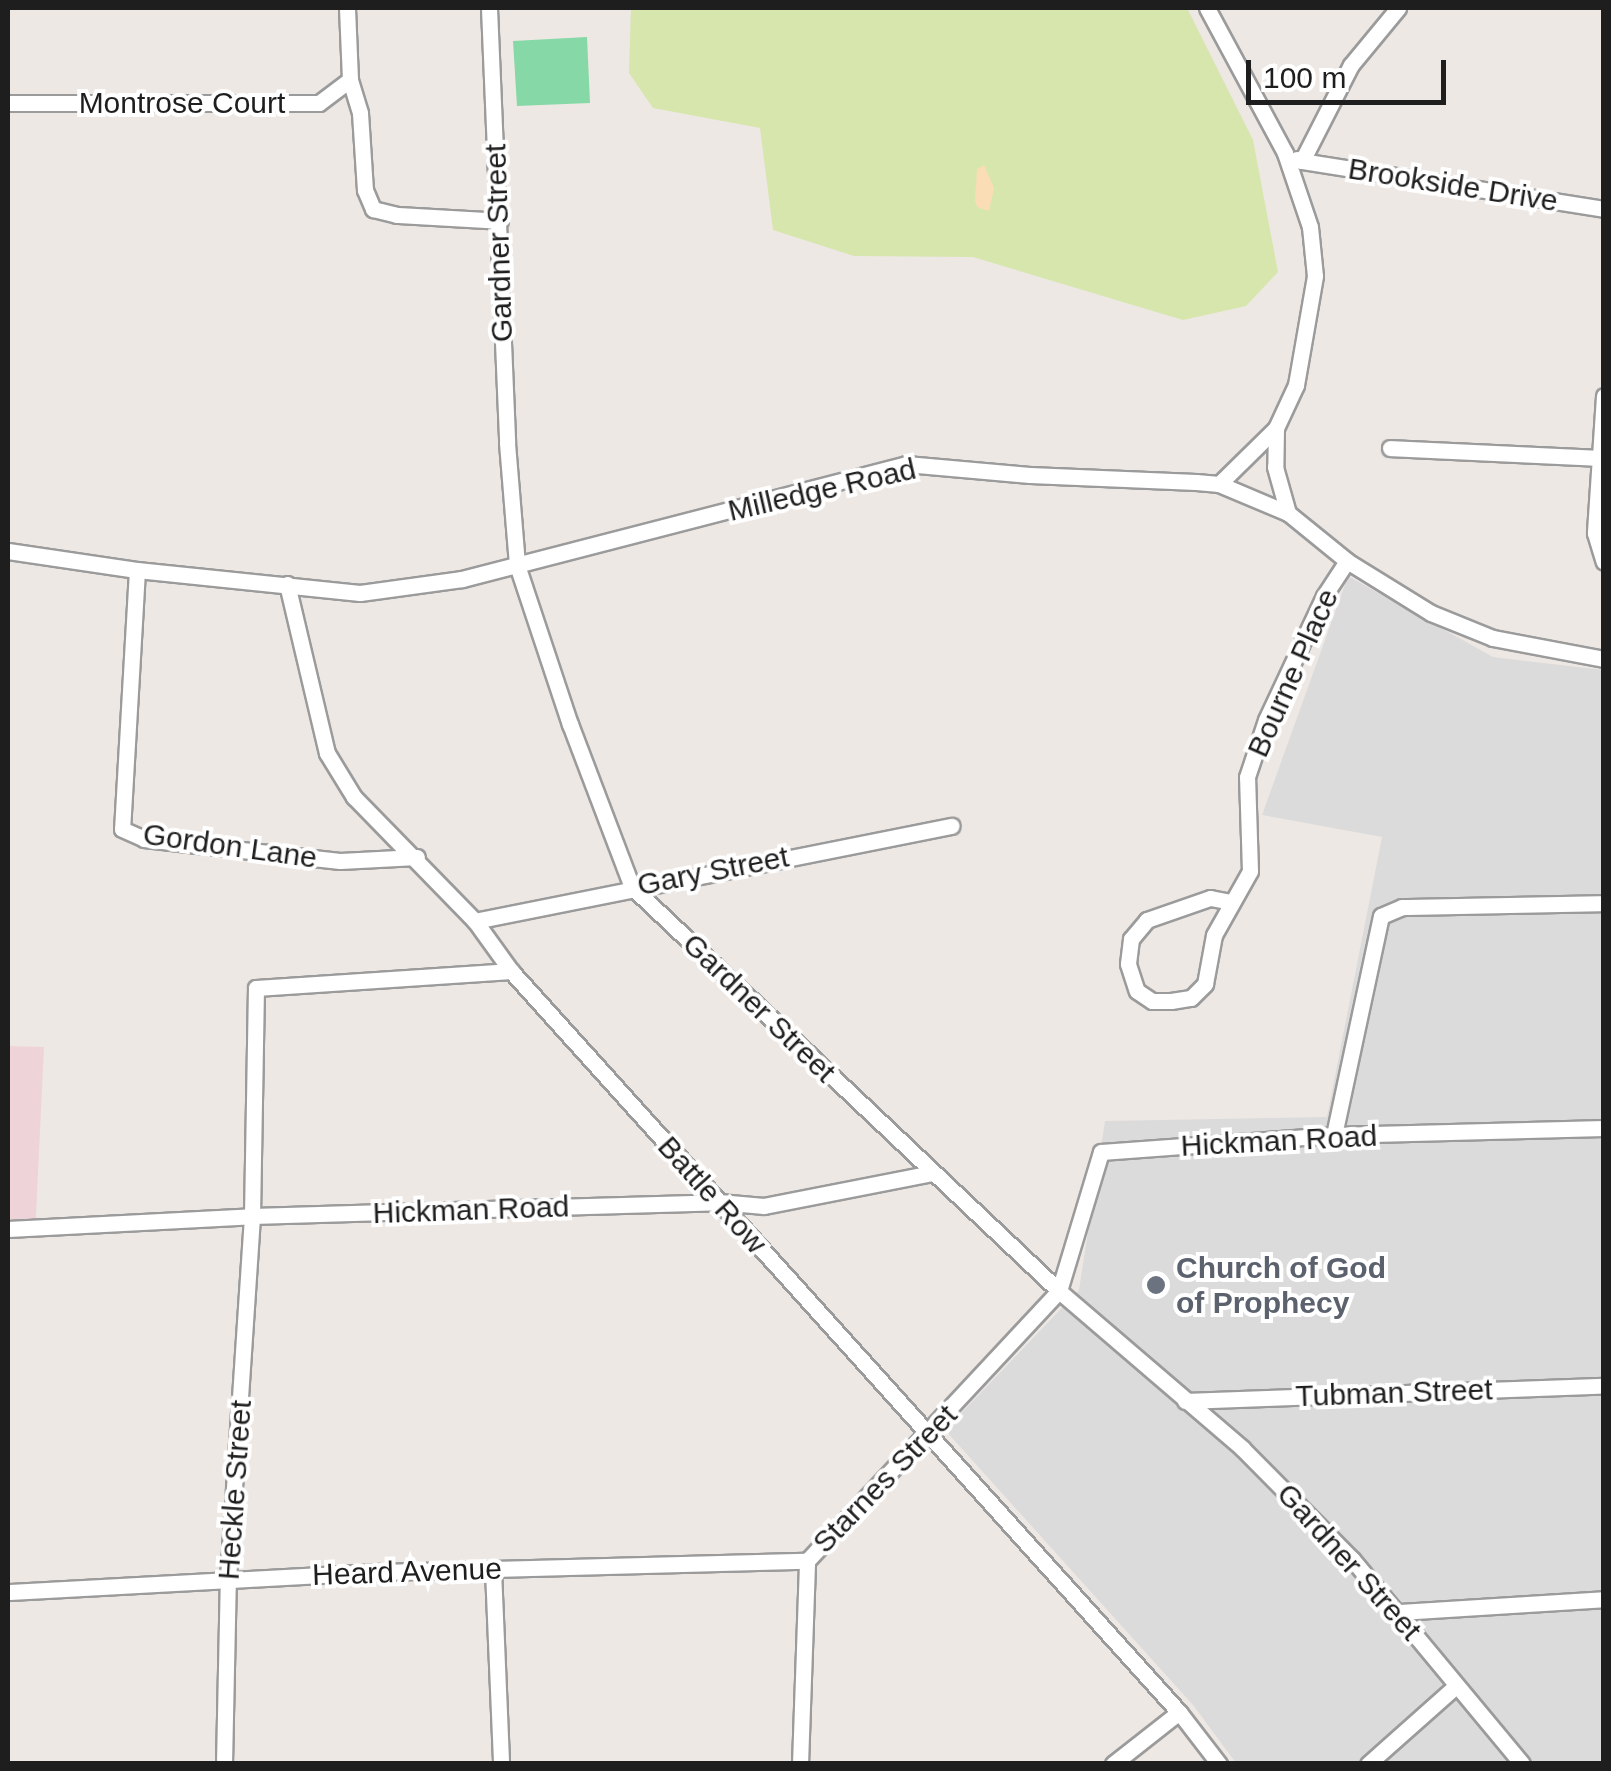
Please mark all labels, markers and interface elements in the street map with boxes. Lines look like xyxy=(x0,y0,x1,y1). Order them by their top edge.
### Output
scale bar xyxy=(1251,40,1451,102)
text: 100 m xyxy=(1263,61,1346,94)
street label: Montrose Court xyxy=(79,85,285,121)
street label: Gardner Street xyxy=(478,143,520,343)
street label: Brookside Drive xyxy=(1346,151,1560,219)
street label: Milledge Road xyxy=(725,451,919,529)
street label: Bourne Place xyxy=(1240,583,1346,763)
street label: Gordon Lane xyxy=(141,816,319,876)
street label: Gary Street xyxy=(634,839,792,903)
street label: Gardner Street xyxy=(675,926,843,1090)
street label: Hickman Road xyxy=(1180,1118,1378,1164)
street label: Battle Row xyxy=(650,1129,774,1261)
street label: Hickman Road xyxy=(372,1189,570,1231)
place label: Church of God of Prophecy xyxy=(1176,1250,1386,1320)
marker: Church of God of Prophecy xyxy=(1145,1274,1167,1296)
street label: Tubman Street xyxy=(1295,1372,1493,1414)
street label: Starnes Street xyxy=(805,1398,965,1560)
street label: Heckle Street xyxy=(211,1399,259,1581)
street label: Gardner Street xyxy=(1269,1476,1429,1648)
street label: Heard Avenue xyxy=(311,1551,503,1593)

